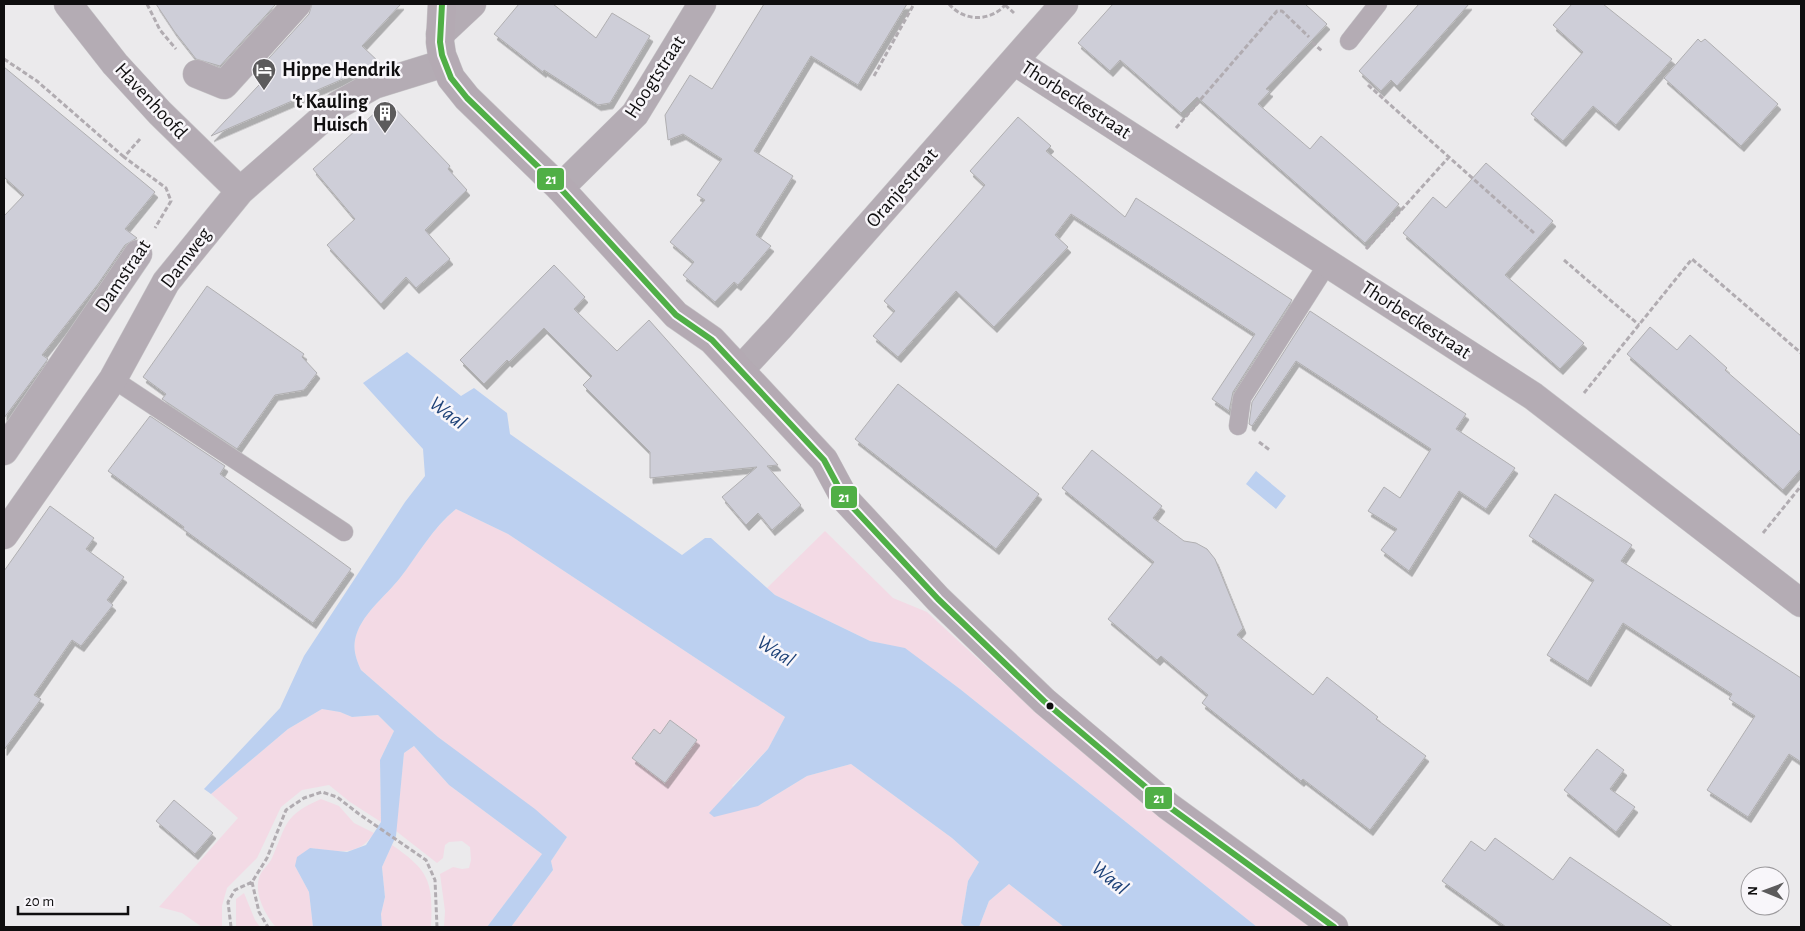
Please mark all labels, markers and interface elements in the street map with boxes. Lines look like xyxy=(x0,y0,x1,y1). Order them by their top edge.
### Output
street label: Hoogtstraat xyxy=(621,32,689,122)
hotel icon: Hippe Hendrik xyxy=(251,57,277,91)
street label: Thorbeckestraat xyxy=(1018,57,1135,143)
street label: Havenhoofd xyxy=(111,59,191,143)
place label: Hippe Hendrik xyxy=(282,60,400,80)
place label: 't Kauling Huisch xyxy=(292,92,369,135)
building icon: 't Kauling Huisch xyxy=(372,100,398,134)
street label: Oranjestraat xyxy=(862,144,942,231)
line badge: 21 xyxy=(536,167,565,191)
text: 21 xyxy=(545,173,557,187)
street label: Damweg xyxy=(157,224,215,292)
street label: Damstraat xyxy=(92,236,155,316)
street label: Thorbeckestraat xyxy=(1358,277,1475,363)
water label: Waal xyxy=(426,392,470,434)
line badge: 21 xyxy=(830,485,858,509)
text: 21 xyxy=(838,491,850,505)
water label: Waal xyxy=(753,631,799,671)
unlabelled marker xyxy=(1045,701,1055,711)
line badge: 21 xyxy=(1144,786,1173,810)
text: 21 xyxy=(1153,792,1165,806)
water label: Waal xyxy=(1088,857,1132,899)
north arrow xyxy=(1740,866,1790,916)
scale bar xyxy=(18,884,128,916)
text: N xyxy=(1746,886,1760,896)
text: 20 m xyxy=(25,894,54,909)

